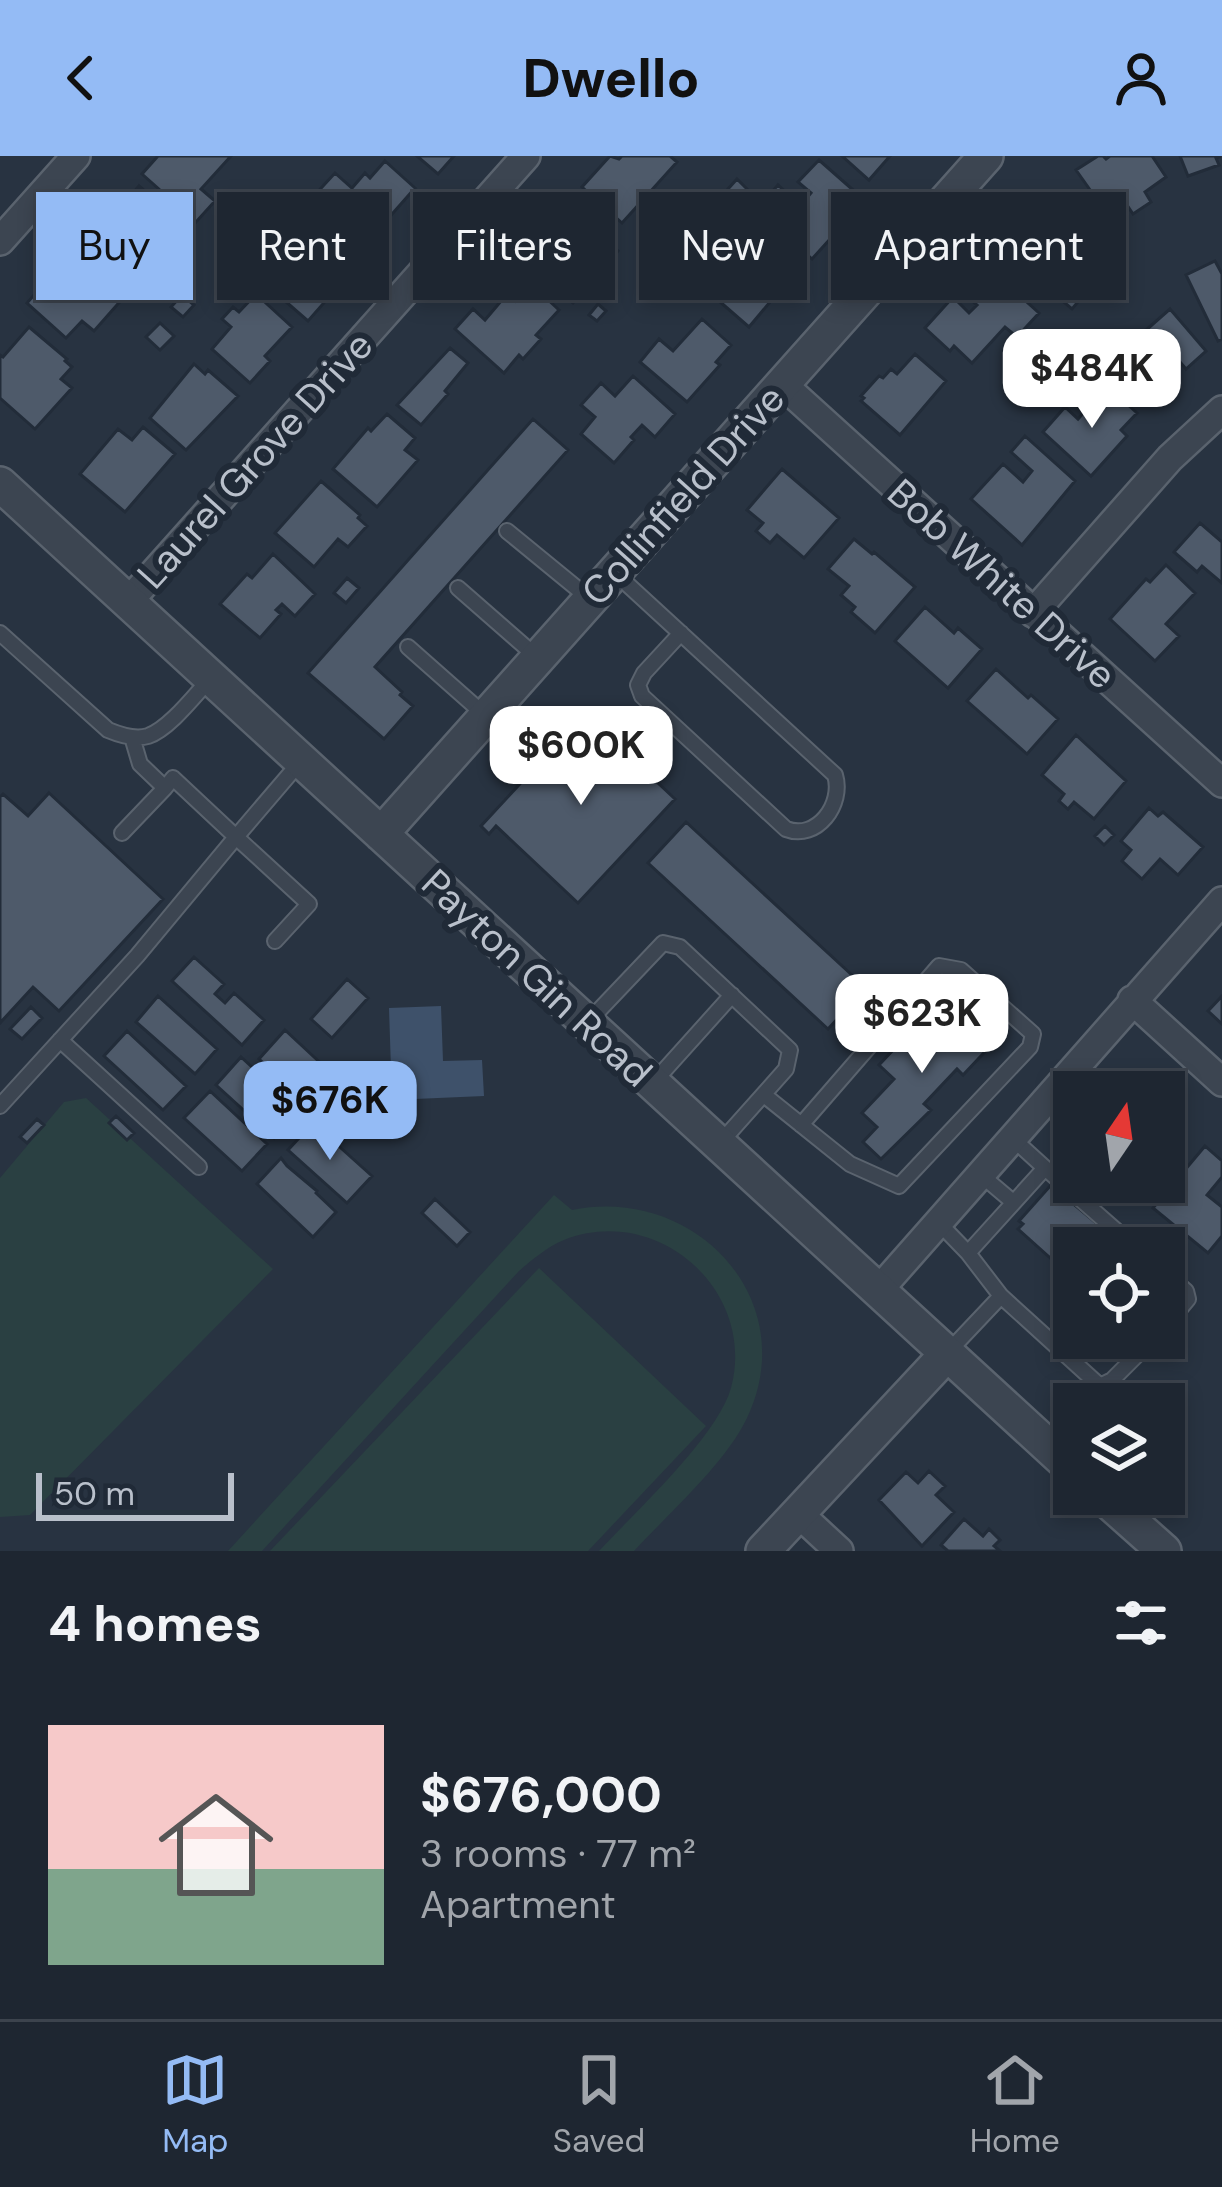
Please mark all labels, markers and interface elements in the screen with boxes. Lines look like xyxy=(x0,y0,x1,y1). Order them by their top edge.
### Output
text: Dwello xyxy=(523,43,699,114)
icon: back xyxy=(48,45,114,111)
icon: person xyxy=(1108,45,1174,111)
chip: Buy xyxy=(36,192,193,300)
chip: Rent xyxy=(217,192,389,300)
chip: Filters xyxy=(413,192,615,300)
chip: New xyxy=(639,192,807,300)
chip: Apartment xyxy=(831,192,1126,300)
street label: Laurel Grove Drive xyxy=(126,321,384,599)
pin: $484K xyxy=(1008,329,1176,431)
text: $484K xyxy=(1030,342,1154,393)
street label: Collinfield Drive xyxy=(570,374,796,616)
street label: Bob White Drive xyxy=(877,468,1127,700)
pin: $600K xyxy=(497,706,665,808)
text: $600K xyxy=(517,719,645,770)
street label: Payton Gin Road xyxy=(411,858,663,1098)
pin: $623K xyxy=(838,974,1006,1076)
text: $623K xyxy=(862,987,982,1038)
pin: $676K xyxy=(246,1061,414,1163)
north arrow xyxy=(1053,1071,1185,1203)
map controls xyxy=(1053,1071,1185,1515)
text: $676K xyxy=(271,1074,389,1125)
button: locate xyxy=(1053,1227,1185,1359)
button: layers xyxy=(1053,1383,1185,1515)
scale bar xyxy=(36,1467,234,1520)
text: 50 m xyxy=(54,1472,135,1515)
text: 4 homes xyxy=(48,1590,262,1657)
icon: filters xyxy=(1108,1590,1174,1656)
text: $676,000 xyxy=(420,1761,662,1828)
icon: home xyxy=(144,1773,288,1917)
text: 3 rooms · 77 m² xyxy=(420,1828,696,1879)
text: Apartment xyxy=(420,1879,616,1930)
tab: Map xyxy=(162,2047,229,2162)
tab: Saved xyxy=(553,2047,645,2162)
tab: Home xyxy=(970,2047,1060,2162)

